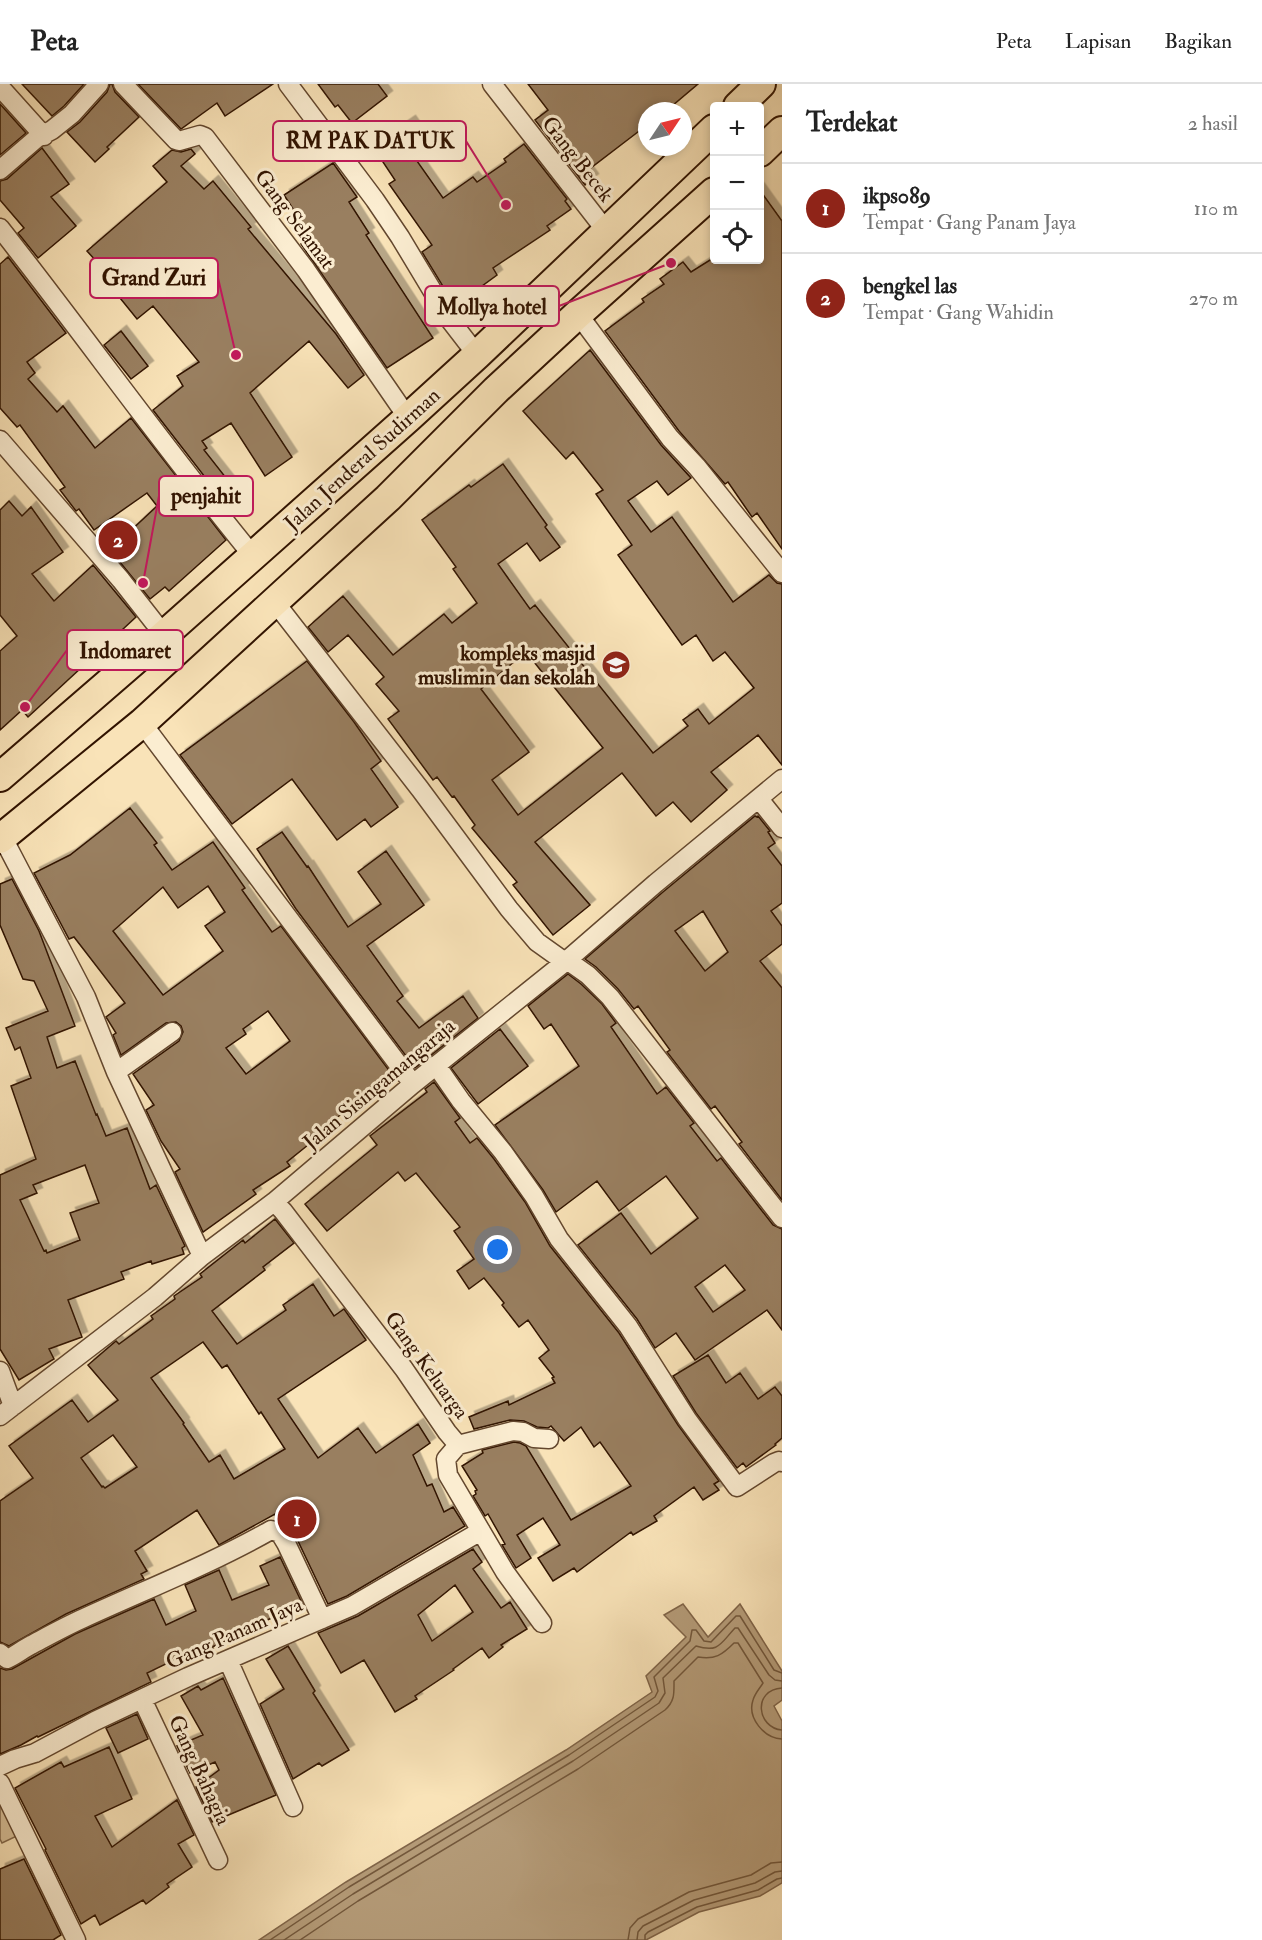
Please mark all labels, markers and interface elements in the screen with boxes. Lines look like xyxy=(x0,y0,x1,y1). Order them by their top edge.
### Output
text: Peta xyxy=(30,24,78,59)
text: Peta xyxy=(996,28,1032,55)
text: Lapisan xyxy=(1065,28,1131,55)
text: Bagikan xyxy=(1164,28,1232,55)
north arrow xyxy=(638,102,692,156)
map controls xyxy=(710,102,764,264)
button: + xyxy=(710,102,764,156)
text: Terdekat xyxy=(806,107,897,139)
street label: Gang Becek xyxy=(536,111,620,208)
text: 2 hasil xyxy=(1188,111,1238,136)
callout: RM PAK DATUK xyxy=(273,121,466,161)
text: RM PAK DATUK xyxy=(286,127,455,155)
button: − xyxy=(710,156,764,210)
street label: Gang Selamat xyxy=(248,164,341,275)
text: ikps089 xyxy=(863,182,931,210)
text: 1 xyxy=(822,196,829,221)
text: 110 m xyxy=(1194,196,1238,221)
button: locate xyxy=(710,210,764,264)
text: Tempat · Gang Panam Jaya xyxy=(863,210,1076,235)
callout: Grand Zuri xyxy=(90,258,218,298)
text: Grand Zuri xyxy=(102,264,206,292)
text: bengkel las xyxy=(863,272,957,300)
callout: Mollya hotel xyxy=(425,286,559,326)
text: 2 xyxy=(820,286,831,311)
text: 270 m xyxy=(1189,286,1238,311)
text: Mollya hotel xyxy=(436,293,547,322)
text: Tempat · Gang Wahidin xyxy=(863,300,1054,325)
street label: Jalan Jenderal Sudirman xyxy=(278,382,446,537)
callout: penjahit xyxy=(159,476,253,516)
text: penjahit xyxy=(170,482,242,511)
pin: 2 xyxy=(98,518,138,562)
callout: Indomaret xyxy=(67,630,183,670)
text: Indomaret xyxy=(79,637,172,665)
place label: kompleks masjid muslimin dan sekolah xyxy=(418,640,596,691)
school or university icon: kompleks masjid muslimin dan sekolah xyxy=(600,649,632,681)
street label: Jalan Sisingamangaraja xyxy=(297,1013,461,1157)
your location xyxy=(483,1235,512,1264)
street label: Gang Keluarga xyxy=(378,1306,475,1425)
pin: 1 xyxy=(278,1496,316,1542)
street label: Gang Panam Jaya xyxy=(162,1591,307,1676)
street label: Gang Bahagia xyxy=(162,1711,237,1830)

